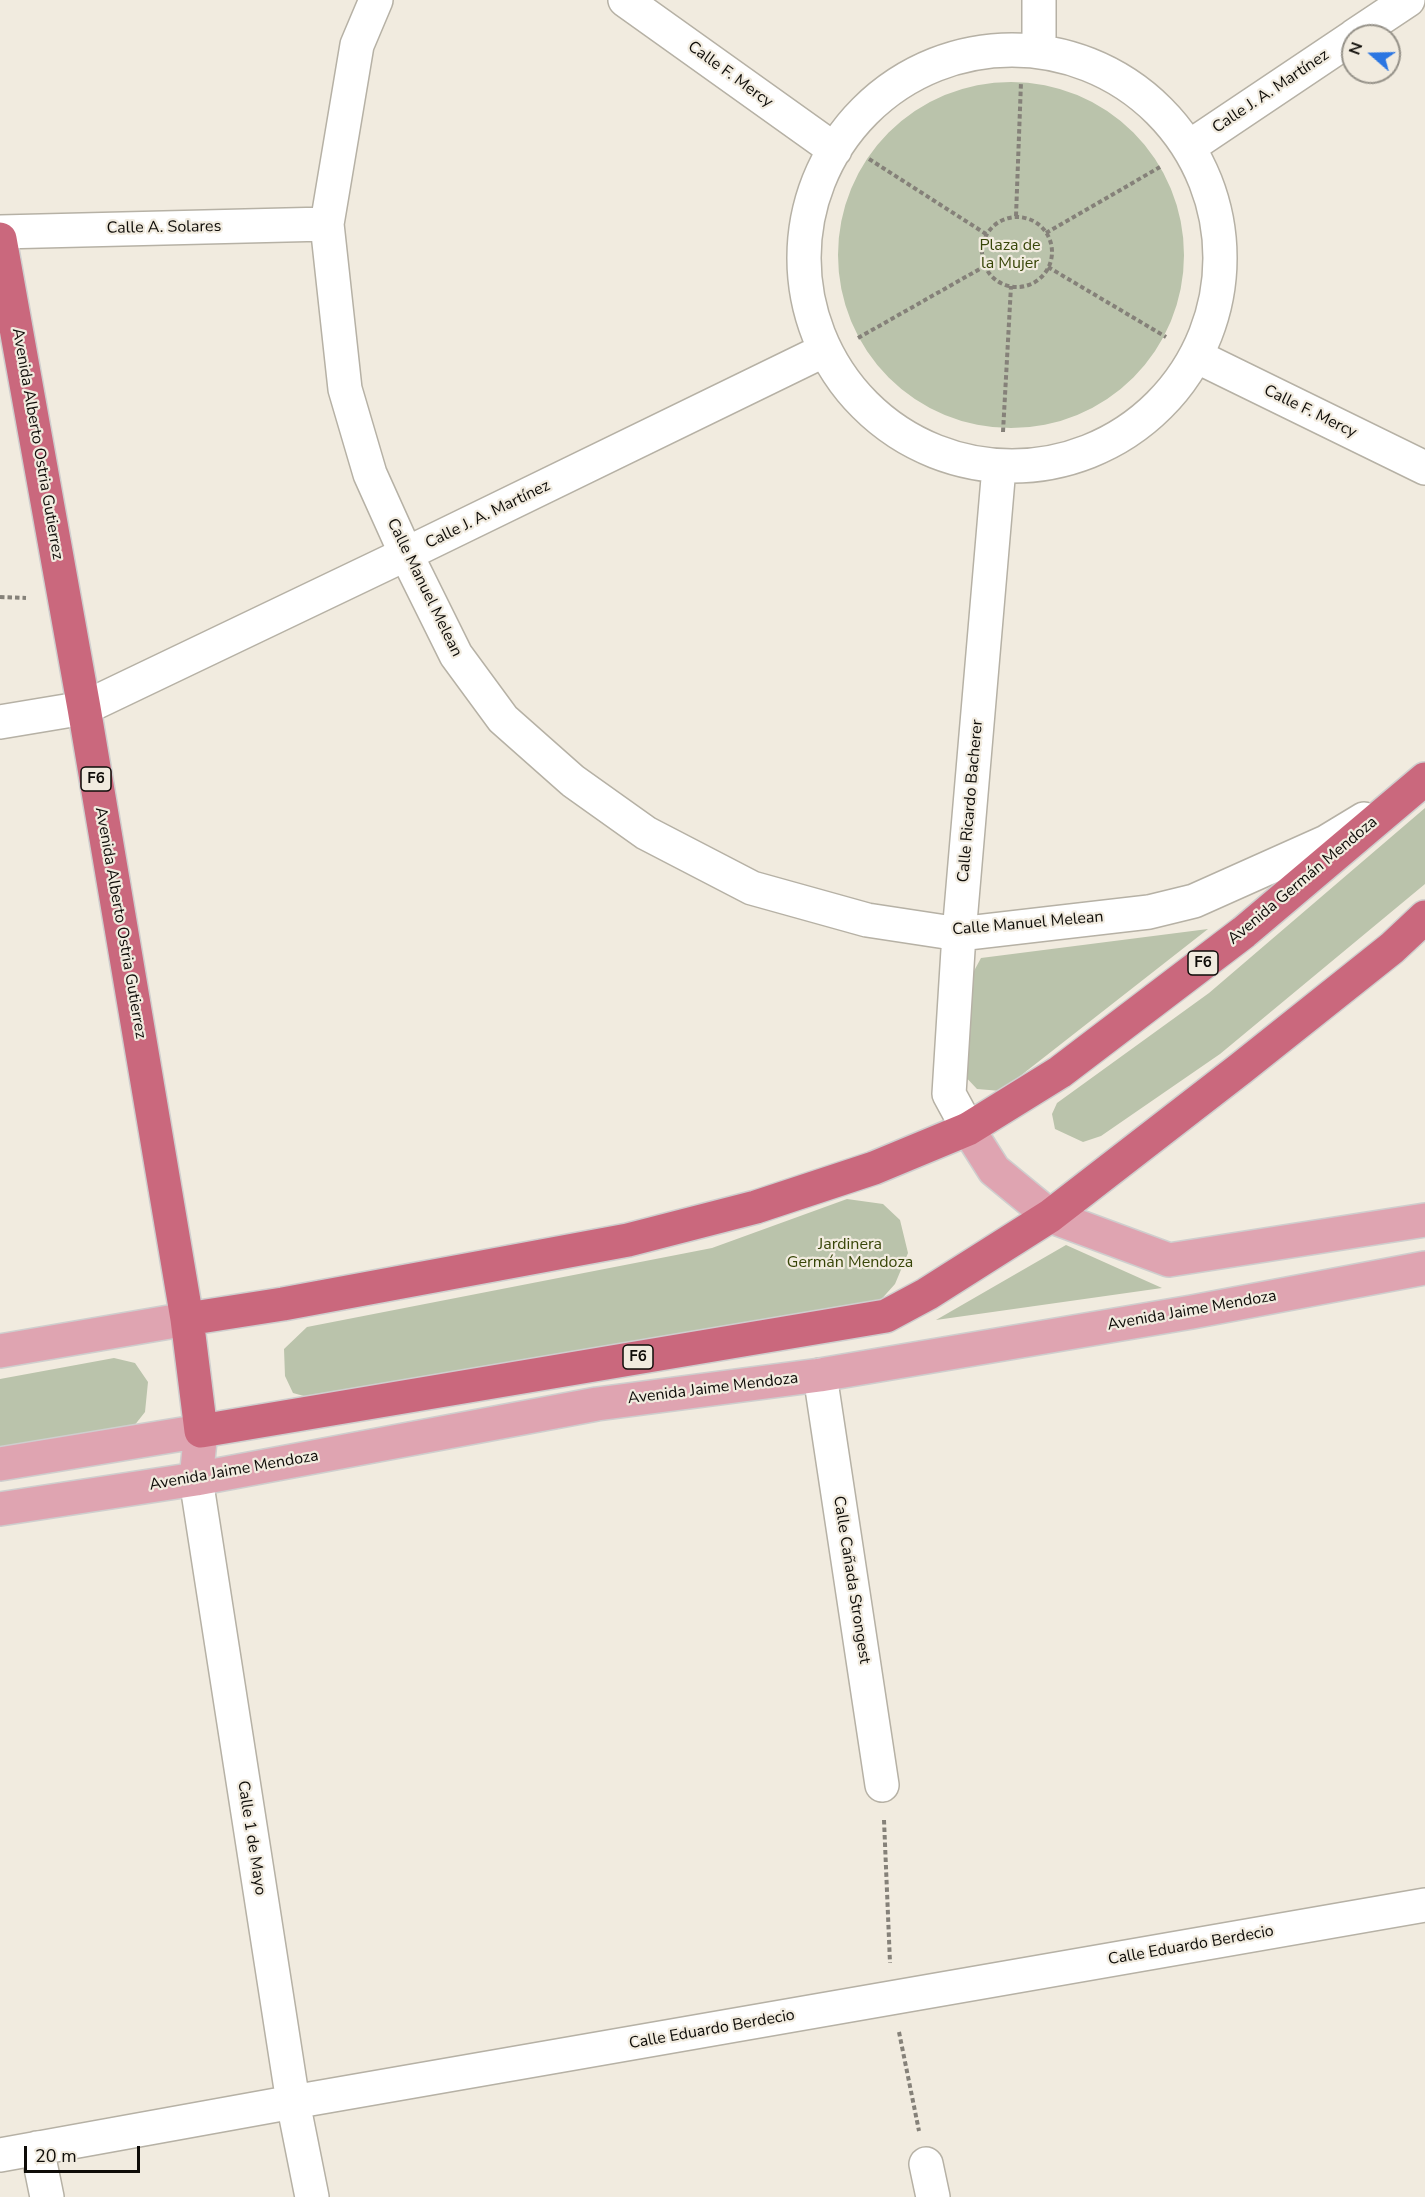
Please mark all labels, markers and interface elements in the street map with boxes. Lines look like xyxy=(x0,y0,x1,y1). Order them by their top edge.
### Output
north arrow xyxy=(1341,24,1401,84)
street label: Calle F. Mercy xyxy=(684,38,776,112)
text: N xyxy=(1344,39,1368,58)
street label: Calle J. A. Martínez xyxy=(1209,46,1333,138)
street label: Calle A. Solares xyxy=(107,217,221,239)
park label: Plaza de la Mujer xyxy=(979,236,1041,274)
street label: Avenida Alberto Ostria Gutierrez xyxy=(7,327,67,561)
street label: Calle F. Mercy xyxy=(1261,381,1359,443)
street label: Calle J. A. Martínez xyxy=(423,477,553,553)
street label: Calle Manuel Melean xyxy=(382,516,466,660)
street label: Calle Ricardo Bacherer xyxy=(954,719,988,883)
road number: F6 xyxy=(81,767,111,791)
street label: Avenida Alberto Ostria Gutierrez xyxy=(90,806,150,1040)
street label: Avenida Germán Mendoza xyxy=(1224,813,1382,949)
street label: Calle Manuel Melean xyxy=(952,908,1104,940)
road number: F6 xyxy=(1188,951,1218,975)
park label: Jardinera Germán Mendoza xyxy=(787,1235,913,1273)
street label: Avenida Jaime Mendoza xyxy=(1106,1287,1278,1335)
road number: F6 xyxy=(623,1345,653,1369)
street label: Avenida Jaime Mendoza xyxy=(627,1369,799,1409)
street label: Avenida Jaime Mendoza xyxy=(148,1447,320,1495)
street label: Calle Cañada Strongest xyxy=(828,1495,874,1665)
street label: Calle 1 de Mayo xyxy=(232,1779,270,1897)
street label: Calle Eduardo Berdecio xyxy=(1107,1922,1275,1970)
street label: Calle Eduardo Berdecio xyxy=(628,2006,796,2054)
scale bar xyxy=(27,2134,142,2172)
text: 20 m xyxy=(35,2144,77,2168)

